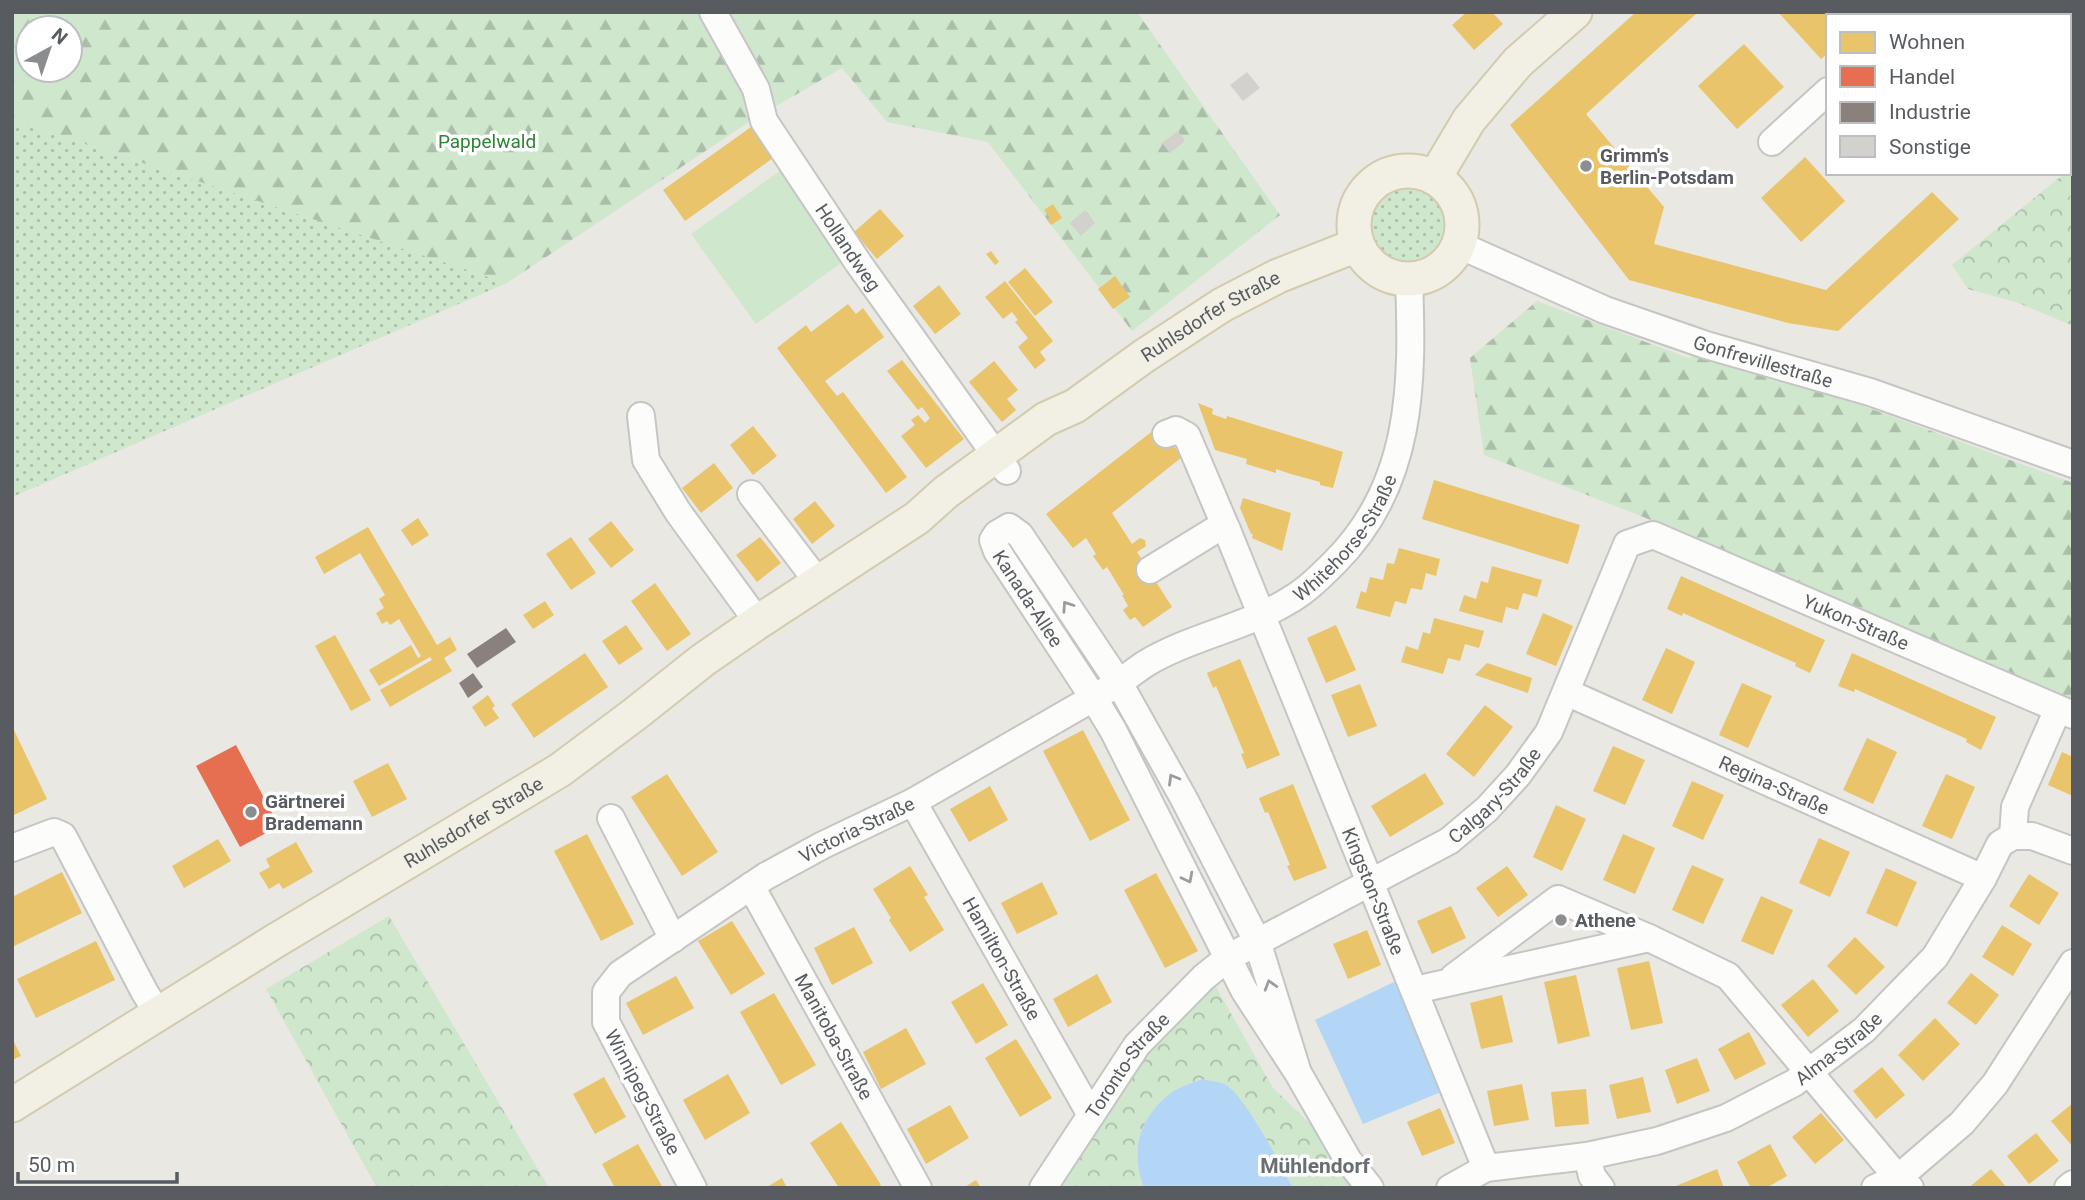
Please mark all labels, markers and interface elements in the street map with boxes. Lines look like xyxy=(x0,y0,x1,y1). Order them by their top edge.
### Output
north arrow xyxy=(14,14,84,84)
legend xyxy=(1826,14,2071,175)
text: N xyxy=(47,23,72,49)
text: Wohnen xyxy=(1889,30,1965,54)
text: Handel xyxy=(1889,65,1955,89)
text: Industrie xyxy=(1889,100,1971,124)
park label: Pappelwald xyxy=(438,130,536,153)
text: Sonstige xyxy=(1889,135,1971,159)
place label: Grimm's Berlin-Potsdam xyxy=(1600,144,1734,189)
marker: Grimm's Berlin-Potsdam xyxy=(1578,158,1594,174)
street label: Hollandweg xyxy=(810,200,886,296)
street label: Ruhlsdorfer Straße xyxy=(1137,266,1284,367)
street label: Gonfrevillestraße xyxy=(1690,330,1835,393)
street label: Whitehorse-Straße xyxy=(1289,471,1402,607)
street label: Kanada-Allee xyxy=(988,546,1068,651)
street label: Yukon-Straße xyxy=(1799,590,1912,655)
one-way arrow xyxy=(1063,601,1075,614)
street label: Calgary-Straße xyxy=(1444,743,1546,849)
street label: Regina-Straße xyxy=(1715,751,1833,820)
street label: Ruhlsdorfer Straße xyxy=(400,772,547,873)
one-way arrow xyxy=(1168,774,1181,787)
place label: Gärtnerei Brademann xyxy=(265,790,363,835)
street label: Victoria-Straße xyxy=(795,792,918,868)
marker: Gärtnerei Brademann xyxy=(243,804,259,820)
street label: Kingston-Straße xyxy=(1337,824,1409,958)
one-way arrow xyxy=(1180,871,1194,883)
street label: Hamilton-Straße xyxy=(957,893,1046,1024)
place label: Athene xyxy=(1575,909,1636,932)
marker: Athene xyxy=(1553,912,1569,928)
street label: Manitoba-Straße xyxy=(790,970,878,1104)
one-way arrow xyxy=(1264,979,1278,991)
street label: Alma-Straße xyxy=(1791,1007,1887,1090)
street label: Toronto-Straße xyxy=(1081,1008,1174,1123)
street label: Winnipeg-Straße xyxy=(600,1025,685,1159)
scale bar xyxy=(18,1140,177,1184)
text: 50 m xyxy=(28,1153,75,1177)
district label: Mühlendorf xyxy=(1260,1154,1370,1178)

